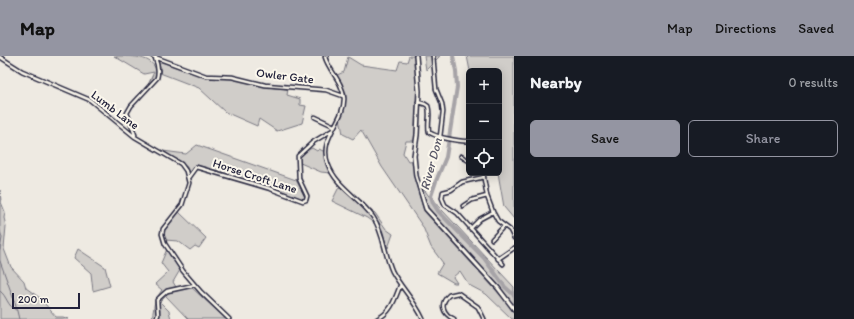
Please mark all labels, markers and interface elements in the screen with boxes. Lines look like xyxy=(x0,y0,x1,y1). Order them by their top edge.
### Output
text: Map xyxy=(20,17,55,40)
text: Map xyxy=(667,20,693,37)
text: Directions xyxy=(715,20,776,37)
text: Saved xyxy=(798,20,834,37)
street label: Owler Gate xyxy=(255,66,315,87)
map controls xyxy=(466,68,502,176)
button: + xyxy=(466,68,502,104)
text: Nearby xyxy=(530,72,582,92)
text: 0 results xyxy=(788,75,838,90)
street label: Lumb Lane xyxy=(88,88,142,133)
button: − xyxy=(466,104,502,140)
button: Save xyxy=(530,120,680,157)
button: Share xyxy=(688,120,838,157)
water label: River Don xyxy=(417,136,445,192)
button: locate xyxy=(466,140,502,176)
street label: Horse Croft Lane xyxy=(211,156,299,196)
scale bar xyxy=(12,291,80,310)
text: 200 m xyxy=(18,293,49,306)

